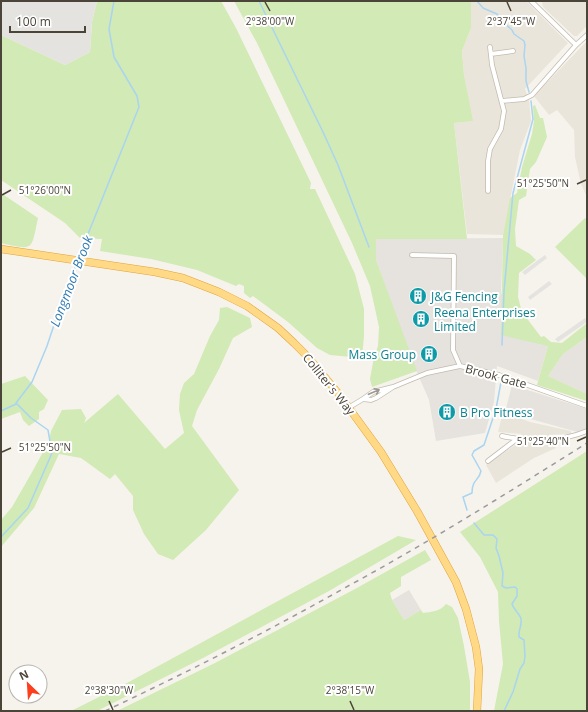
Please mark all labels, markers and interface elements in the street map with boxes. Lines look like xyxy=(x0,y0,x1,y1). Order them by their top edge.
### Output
scale bar xyxy=(10,8,85,34)
text: 100 m xyxy=(16,13,51,30)
text: 2°38'00"W xyxy=(246,14,295,28)
text: 2°37'45"W xyxy=(487,14,536,28)
text: 51°25'50"N xyxy=(517,176,569,190)
text: 51°26'00"N xyxy=(19,183,71,197)
water label: Longmoor Brook xyxy=(45,232,97,329)
building icon: J&G Fencing xyxy=(408,286,428,306)
place label: J&G Fencing xyxy=(430,288,498,305)
place label: Reena Enterprises Limited xyxy=(434,304,536,335)
building icon: Reena Enterprises Limited xyxy=(411,309,431,329)
building icon: Mass Group xyxy=(419,344,439,364)
place label: Mass Group xyxy=(348,346,416,363)
street label: Colliter's Way xyxy=(299,350,360,419)
street label: Brook Gate xyxy=(463,360,529,392)
one-way arrow xyxy=(368,388,380,395)
building icon: B Pro Fitness xyxy=(437,402,457,422)
place label: B Pro Fitness xyxy=(460,404,533,421)
text: 51°25'40"N xyxy=(517,434,569,448)
text: 51°25'50"N xyxy=(19,440,71,454)
north arrow xyxy=(8,664,48,704)
text: N xyxy=(16,666,31,683)
text: 2°38'30"W xyxy=(85,683,134,697)
text: 2°38'15"W xyxy=(326,683,375,697)

